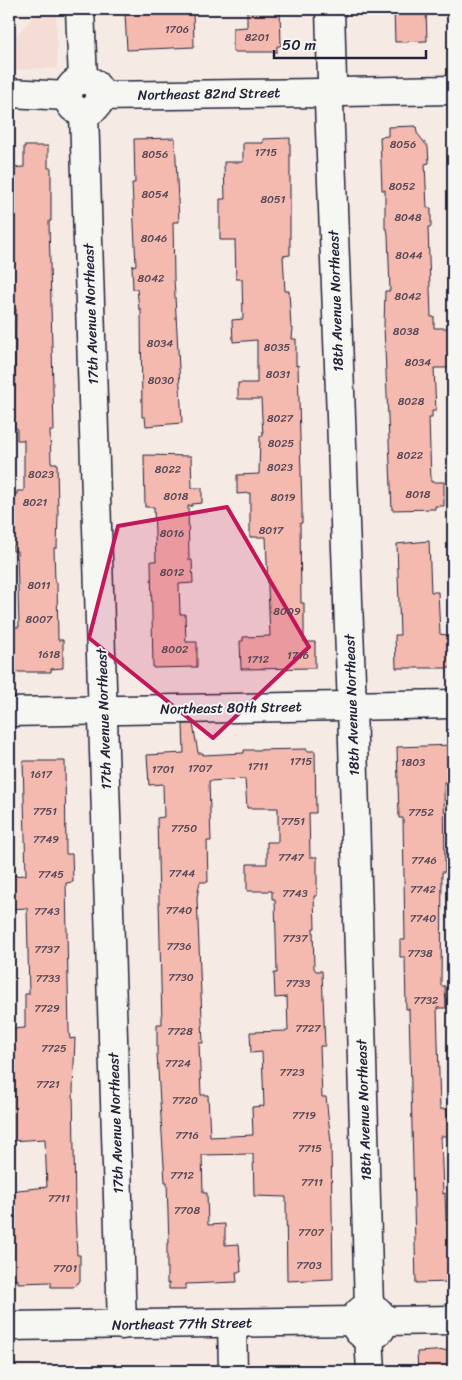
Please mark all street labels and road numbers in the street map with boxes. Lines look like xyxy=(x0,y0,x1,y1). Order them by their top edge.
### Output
street label: Northeast 82nd Street xyxy=(137,80,281,108)
street label: 18th Avenue Northeast xyxy=(321,228,351,372)
street label: 17th Avenue Northeast xyxy=(76,242,106,385)
street label: 18th Avenue Northeast xyxy=(337,632,367,776)
street label: 17th Avenue Northeast xyxy=(89,647,119,790)
street label: Northeast 80th Street xyxy=(160,694,302,722)
street label: 18th Avenue Northeast xyxy=(349,1037,379,1181)
street label: 17th Avenue Northeast xyxy=(101,1051,131,1194)
street label: Northeast 77th Street xyxy=(112,1310,252,1338)

